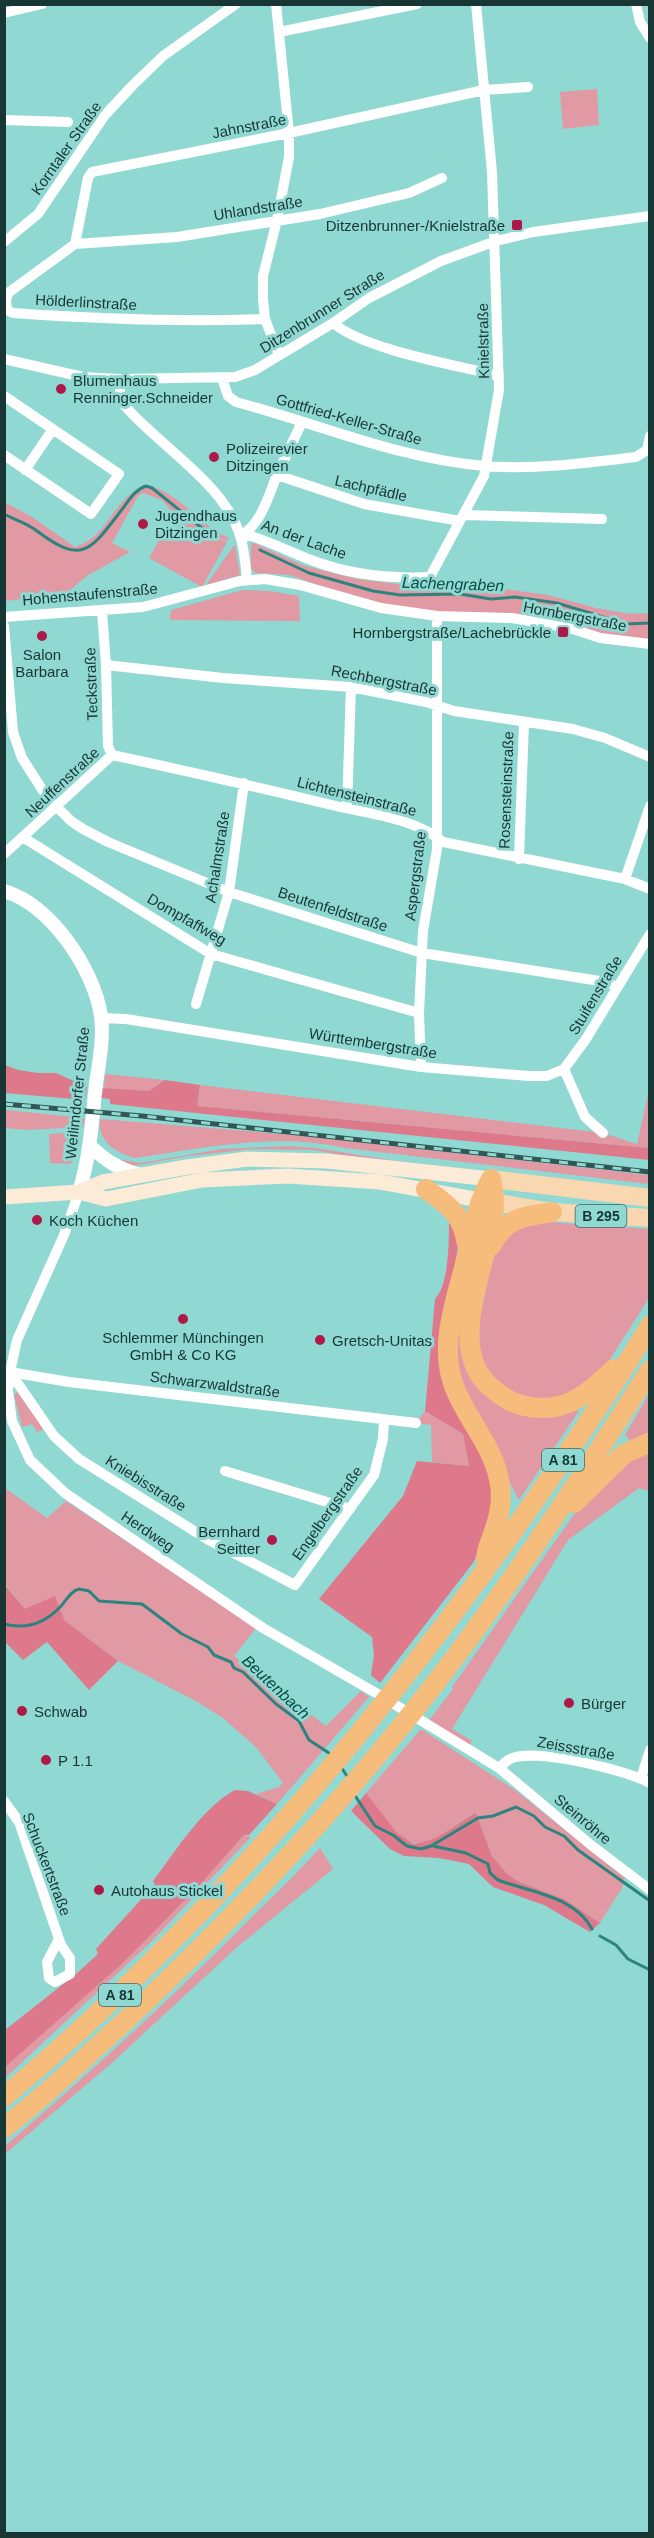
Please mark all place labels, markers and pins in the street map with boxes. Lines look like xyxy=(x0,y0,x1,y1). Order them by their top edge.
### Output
place label: Ditzenbrunner-/Knielstraße xyxy=(326,217,505,234)
marker: Ditzenbrunner-/Knielstraße xyxy=(510,218,524,232)
place label: Blumenhaus Renninger.Schneider xyxy=(73,372,213,406)
marker: Blumenhaus Renninger.Schneider xyxy=(54,382,68,396)
place label: Polizeirevier Ditzingen xyxy=(226,440,308,474)
marker: Polizeirevier Ditzingen xyxy=(207,450,221,464)
place label: Jugendhaus Ditzingen xyxy=(155,507,237,541)
marker: Jugendhaus Ditzingen xyxy=(136,517,150,531)
place label: Hornbergstraße/Lachebrückle xyxy=(353,624,551,641)
marker: Hornbergstraße/Lachebrückle xyxy=(556,625,570,639)
marker: Salon Barbara xyxy=(35,629,49,643)
place label: Salon Barbara xyxy=(15,646,69,680)
place label: Koch Küchen xyxy=(49,1212,138,1229)
marker: Koch Küchen xyxy=(30,1213,44,1227)
marker: Schlemmer Münchingen GmbH & Co KG xyxy=(176,1312,190,1326)
place label: Schlemmer Münchingen GmbH & Co KG xyxy=(102,1329,264,1363)
place label: Gretsch-Unitas xyxy=(332,1332,432,1349)
marker: Gretsch-Unitas xyxy=(313,1333,327,1347)
place label: Bernhard Seitter xyxy=(198,1523,260,1557)
marker: Bernhard Seitter xyxy=(265,1533,279,1547)
place label: Bürger xyxy=(581,1695,626,1712)
marker: Bürger xyxy=(562,1696,576,1710)
place label: Schwab xyxy=(34,1703,87,1720)
marker: Schwab xyxy=(15,1704,29,1718)
place label: P 1.1 xyxy=(58,1752,93,1769)
marker: P 1.1 xyxy=(39,1753,53,1767)
place label: Autohaus Stickel xyxy=(111,1882,223,1899)
marker: Autohaus Stickel xyxy=(92,1883,106,1897)

